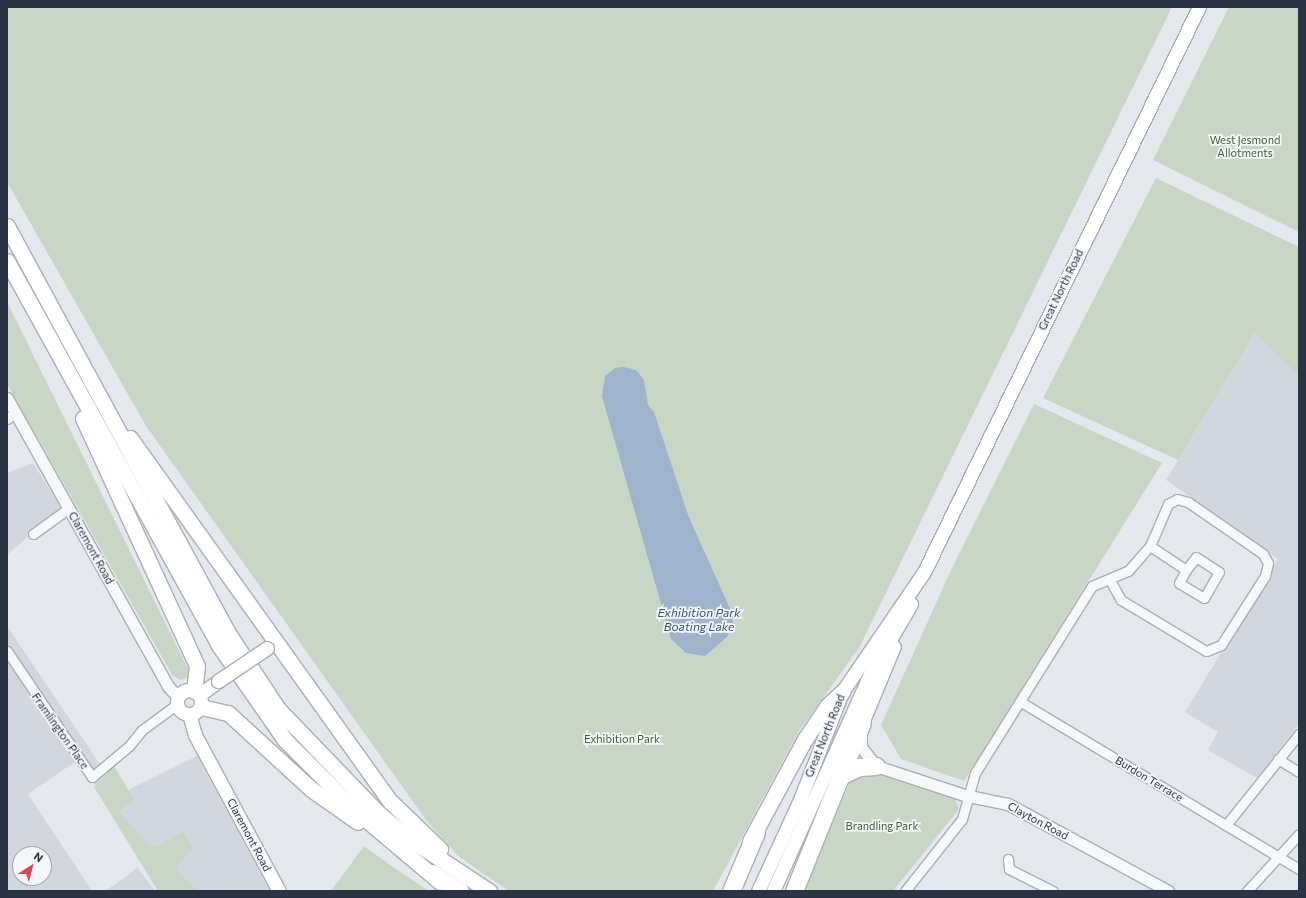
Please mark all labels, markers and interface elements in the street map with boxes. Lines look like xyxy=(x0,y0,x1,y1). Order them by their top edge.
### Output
park label: West Jesmond Allotments xyxy=(1210,134,1280,160)
street label: Great North Road xyxy=(1036,247,1086,333)
street label: Claremont Road xyxy=(66,509,116,587)
water label: Exhibition Park Boating Lake xyxy=(657,606,741,634)
street label: Framlington Place xyxy=(29,690,91,772)
street label: Great North Road xyxy=(802,693,848,779)
park label: Exhibition Park xyxy=(584,732,660,746)
street label: Burdon Terrace xyxy=(1113,754,1185,804)
street label: Claremont Road xyxy=(224,796,274,874)
street label: Clayton Road xyxy=(1005,800,1071,842)
park label: Brandling Park xyxy=(846,819,918,833)
north arrow xyxy=(12,846,52,886)
text: N xyxy=(32,849,46,864)

